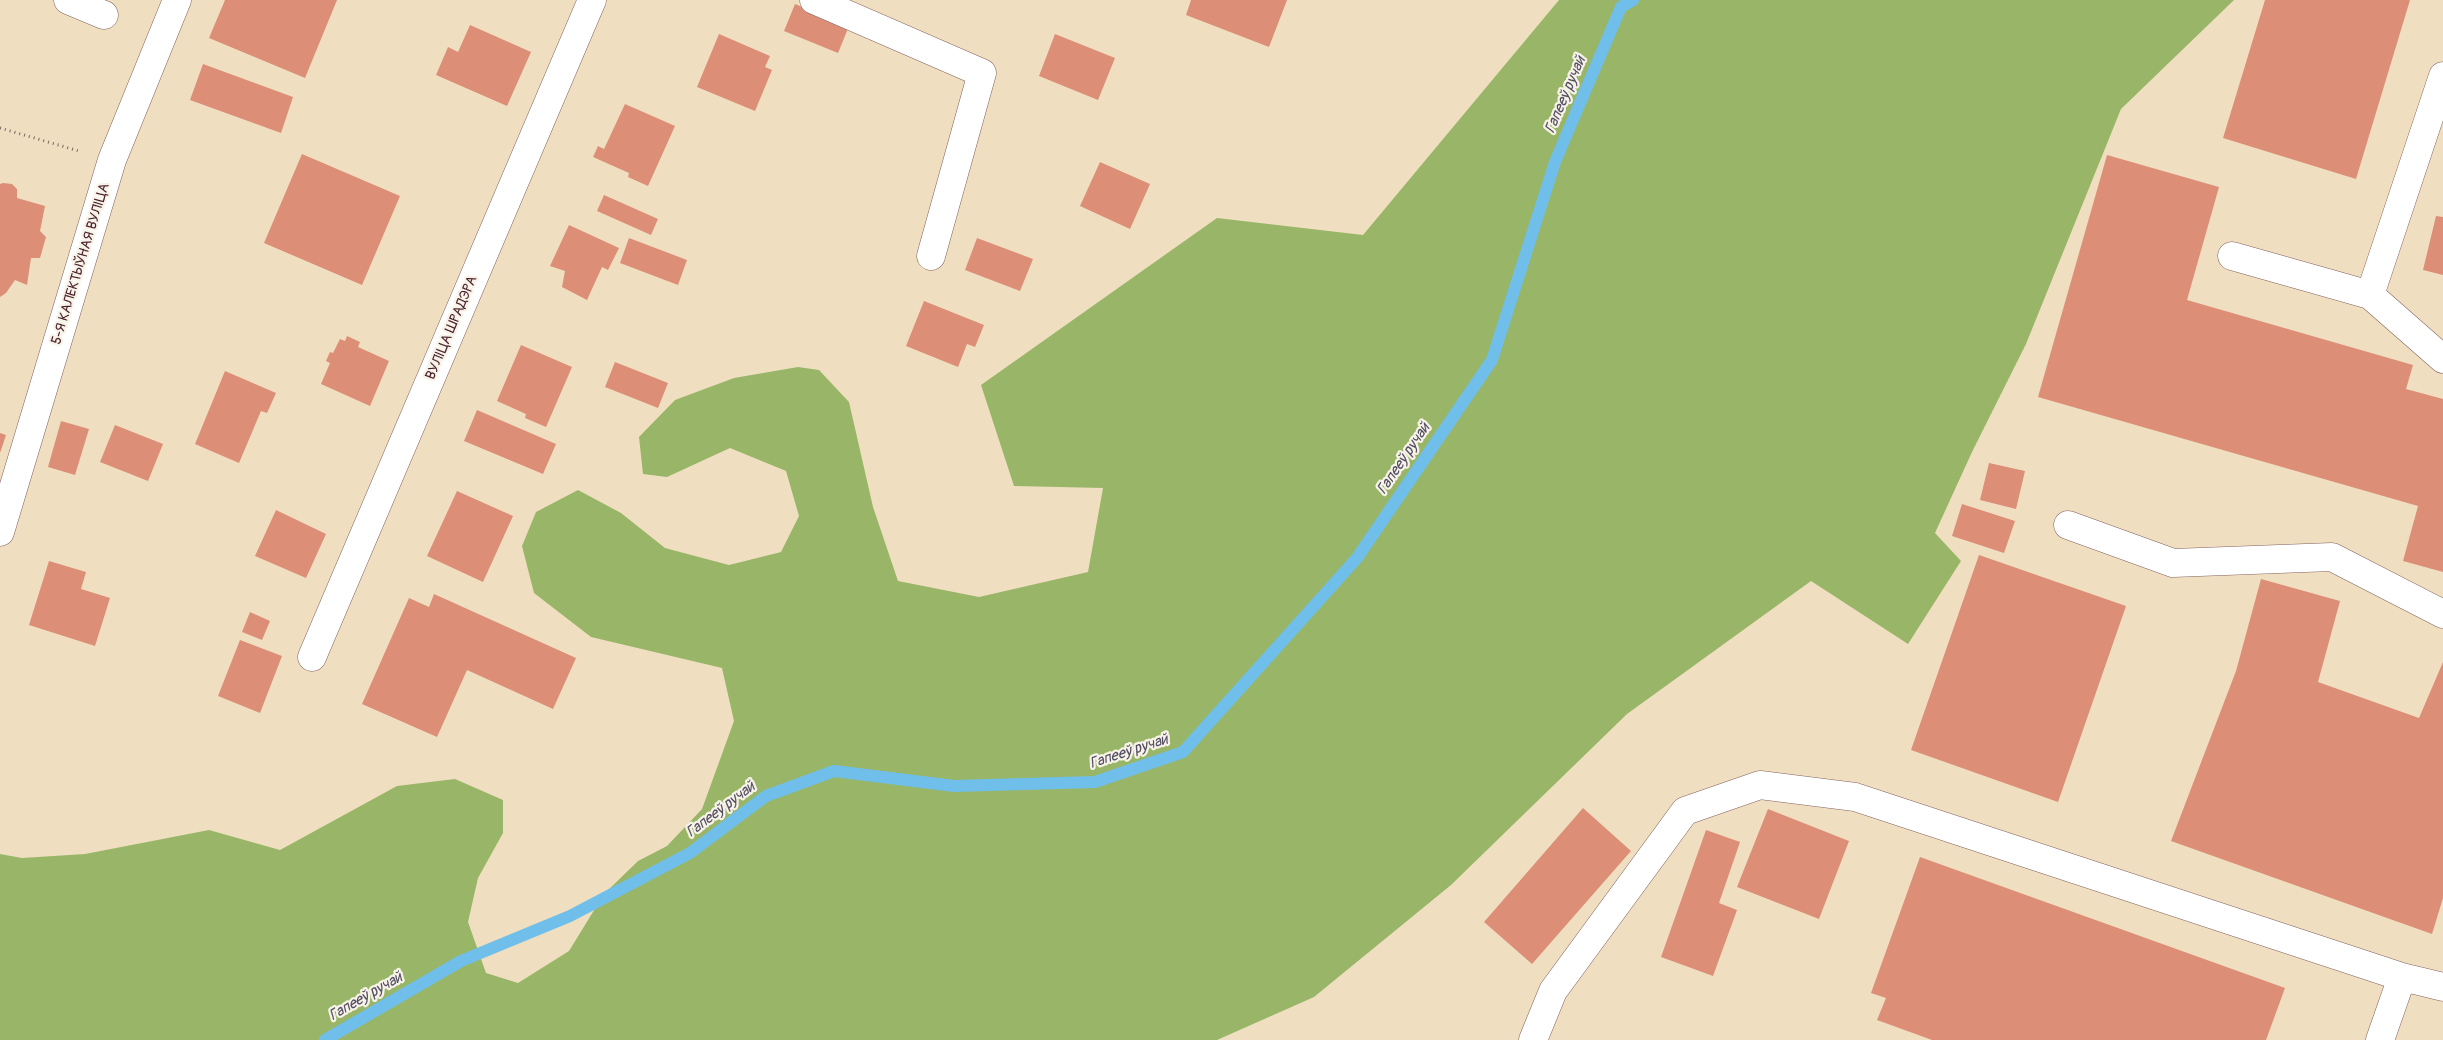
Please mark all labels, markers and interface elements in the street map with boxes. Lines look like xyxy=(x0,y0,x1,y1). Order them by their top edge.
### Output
water label: Гапееў ручай xyxy=(1542,54,1590,136)
street label: 5-Я КАЛЕКТЫЎНАЯ ВУЛІЦА xyxy=(48,181,114,347)
street label: ВУЛІЦА ШРАДЭРА xyxy=(423,274,481,382)
water label: Гапееў ручай xyxy=(1374,420,1434,498)
water label: Гапееў ручай xyxy=(1087,731,1171,773)
water label: Гапееў ручай xyxy=(683,778,759,842)
water label: Гапееў ручай xyxy=(326,969,406,1025)

